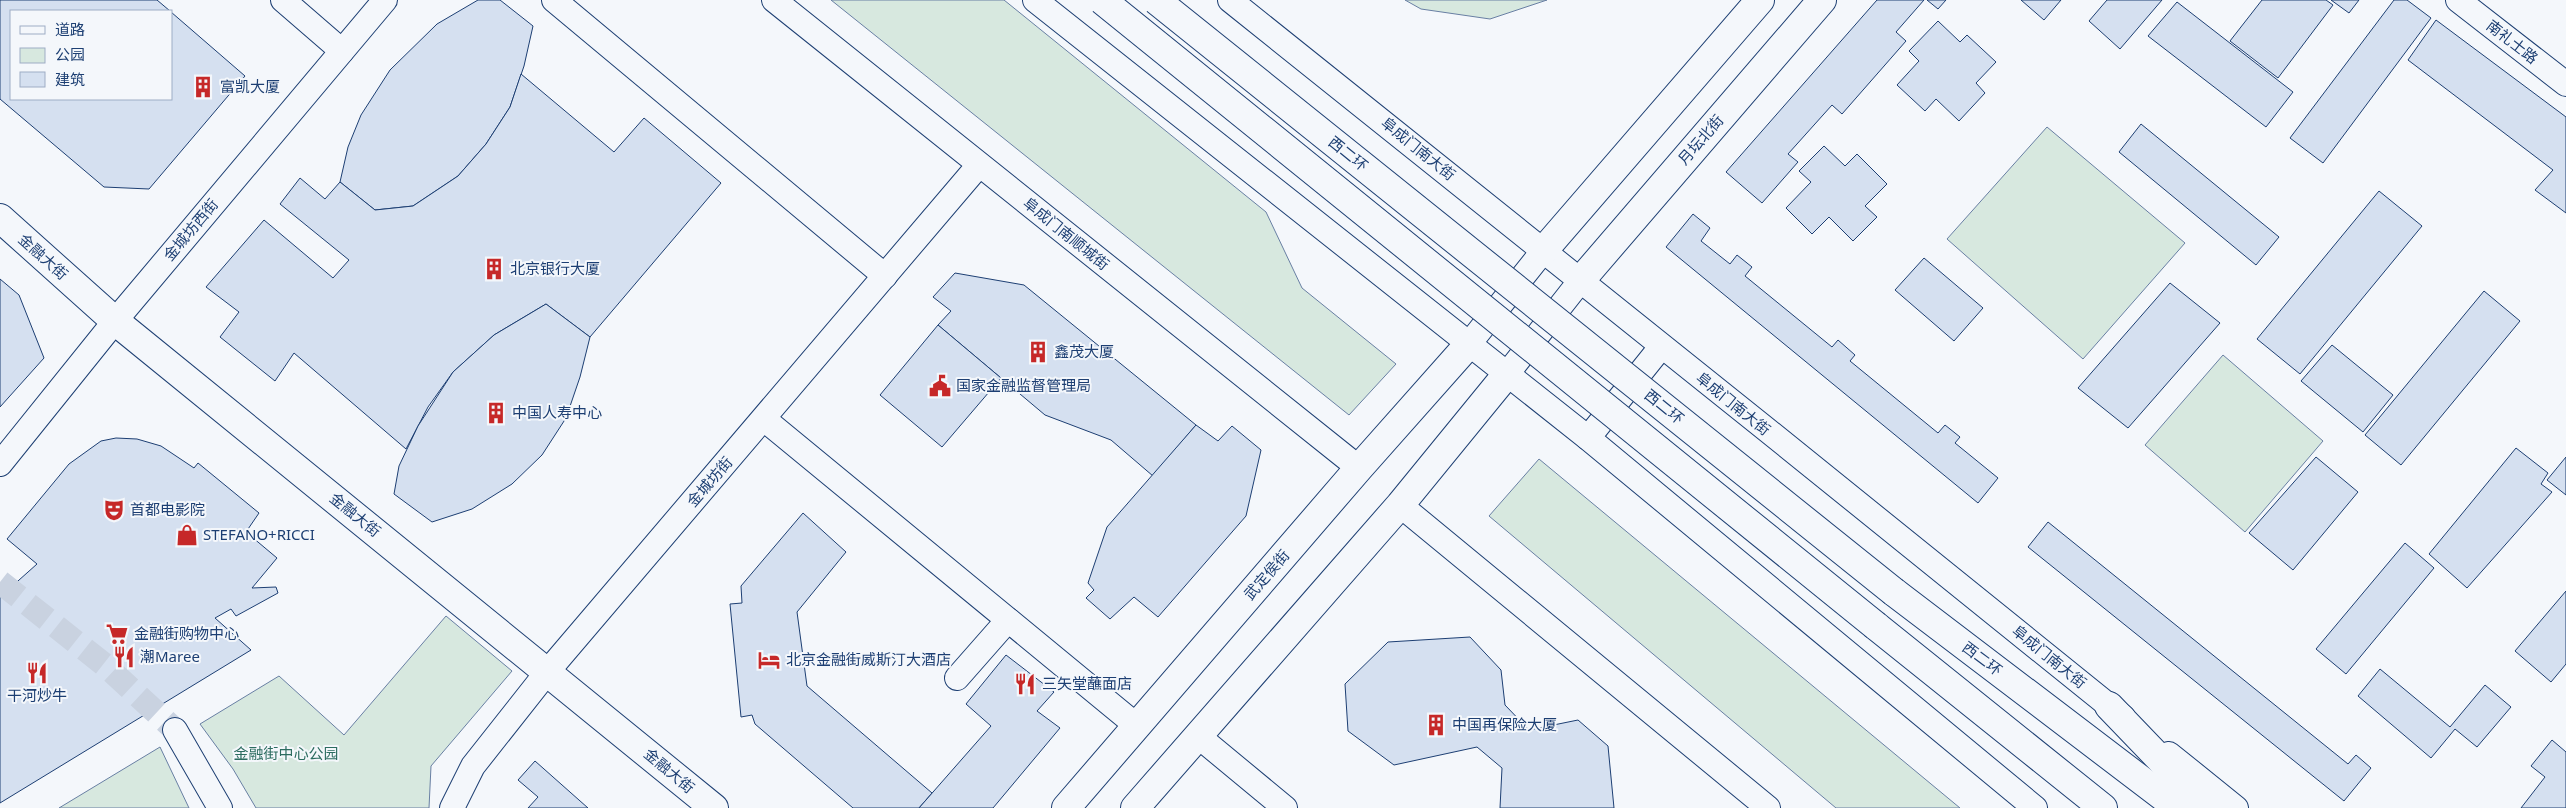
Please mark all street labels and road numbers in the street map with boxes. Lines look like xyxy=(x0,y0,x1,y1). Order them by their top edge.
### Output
street label: 南礼士路 xyxy=(2483,15,2542,68)
street label: 月坛北街 xyxy=(1673,110,1727,169)
street label: 阜成门南大街 xyxy=(1377,112,1460,184)
street label: 西二环 xyxy=(1325,131,1372,175)
street label: 阜成门南顺城街 xyxy=(1020,192,1114,274)
street label: 金城坊西街 xyxy=(158,194,222,265)
street label: 金融大街 xyxy=(15,229,73,284)
street label: 阜成门南大街 xyxy=(1692,367,1775,439)
street label: 西二环 xyxy=(1641,384,1688,428)
street label: 金城坊街 xyxy=(682,452,736,511)
street label: 金融大街 xyxy=(326,488,385,541)
street label: 武定侯街 xyxy=(1239,545,1293,604)
street label: 阜成门南大街 xyxy=(2008,620,2091,692)
street label: 西二环 xyxy=(1959,637,2007,680)
street label: 金融大街 xyxy=(640,743,699,797)

